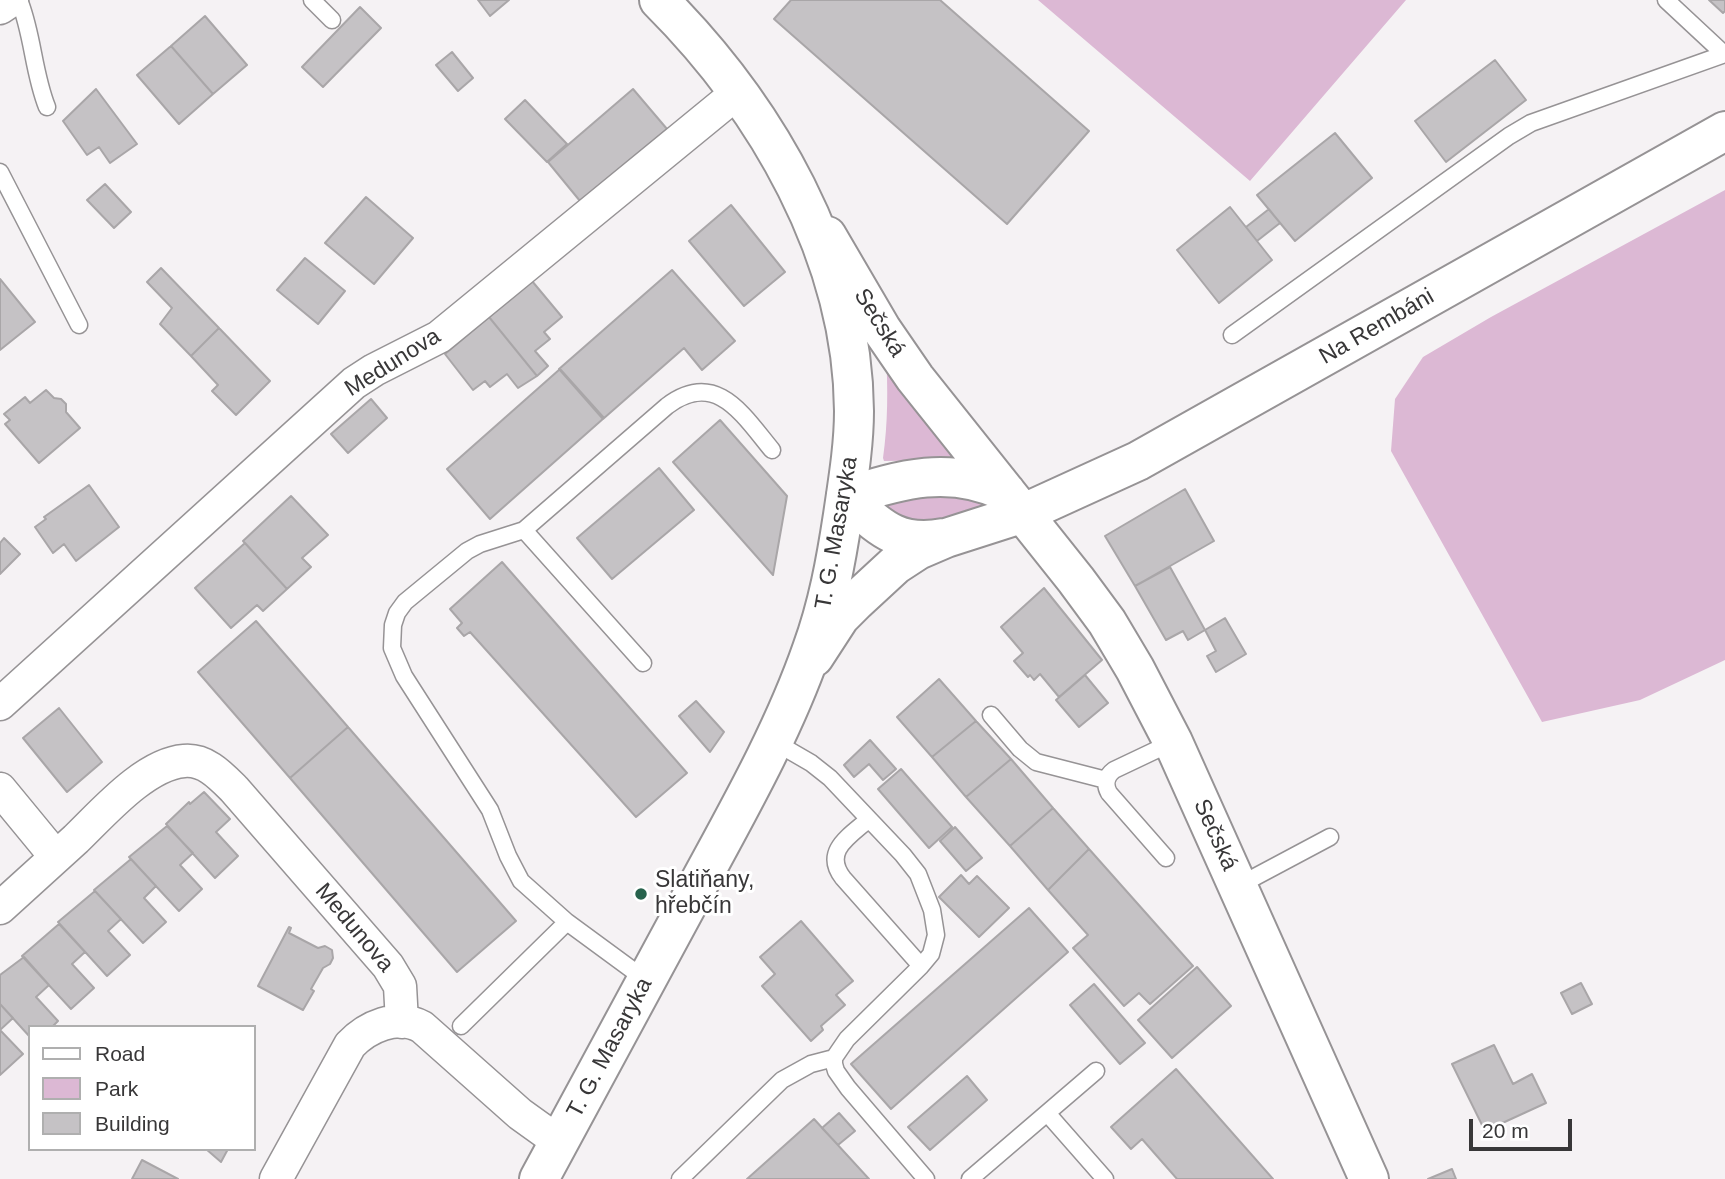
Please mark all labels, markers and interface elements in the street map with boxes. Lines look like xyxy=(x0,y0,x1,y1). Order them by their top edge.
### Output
street label: Na Rembáni xyxy=(1315,283,1439,371)
street label: Sečská xyxy=(847,284,911,362)
street label: Medunova xyxy=(340,323,446,403)
street label: T. G. Masaryka xyxy=(810,454,864,612)
street label: Sečská xyxy=(1187,795,1243,875)
place label: Slatiňany, hřebčín xyxy=(655,867,754,921)
street label: Medunova xyxy=(309,878,399,978)
marker: Slatiňany, hřebčín xyxy=(633,886,649,902)
street label: T. G. Masaryka xyxy=(562,973,658,1123)
legend xyxy=(28,1025,256,1151)
text: Road xyxy=(95,1042,145,1065)
text: Park xyxy=(95,1077,138,1100)
scale bar xyxy=(1473,1106,1576,1150)
text: Building xyxy=(95,1112,170,1135)
text: 20 m xyxy=(1482,1119,1529,1142)

